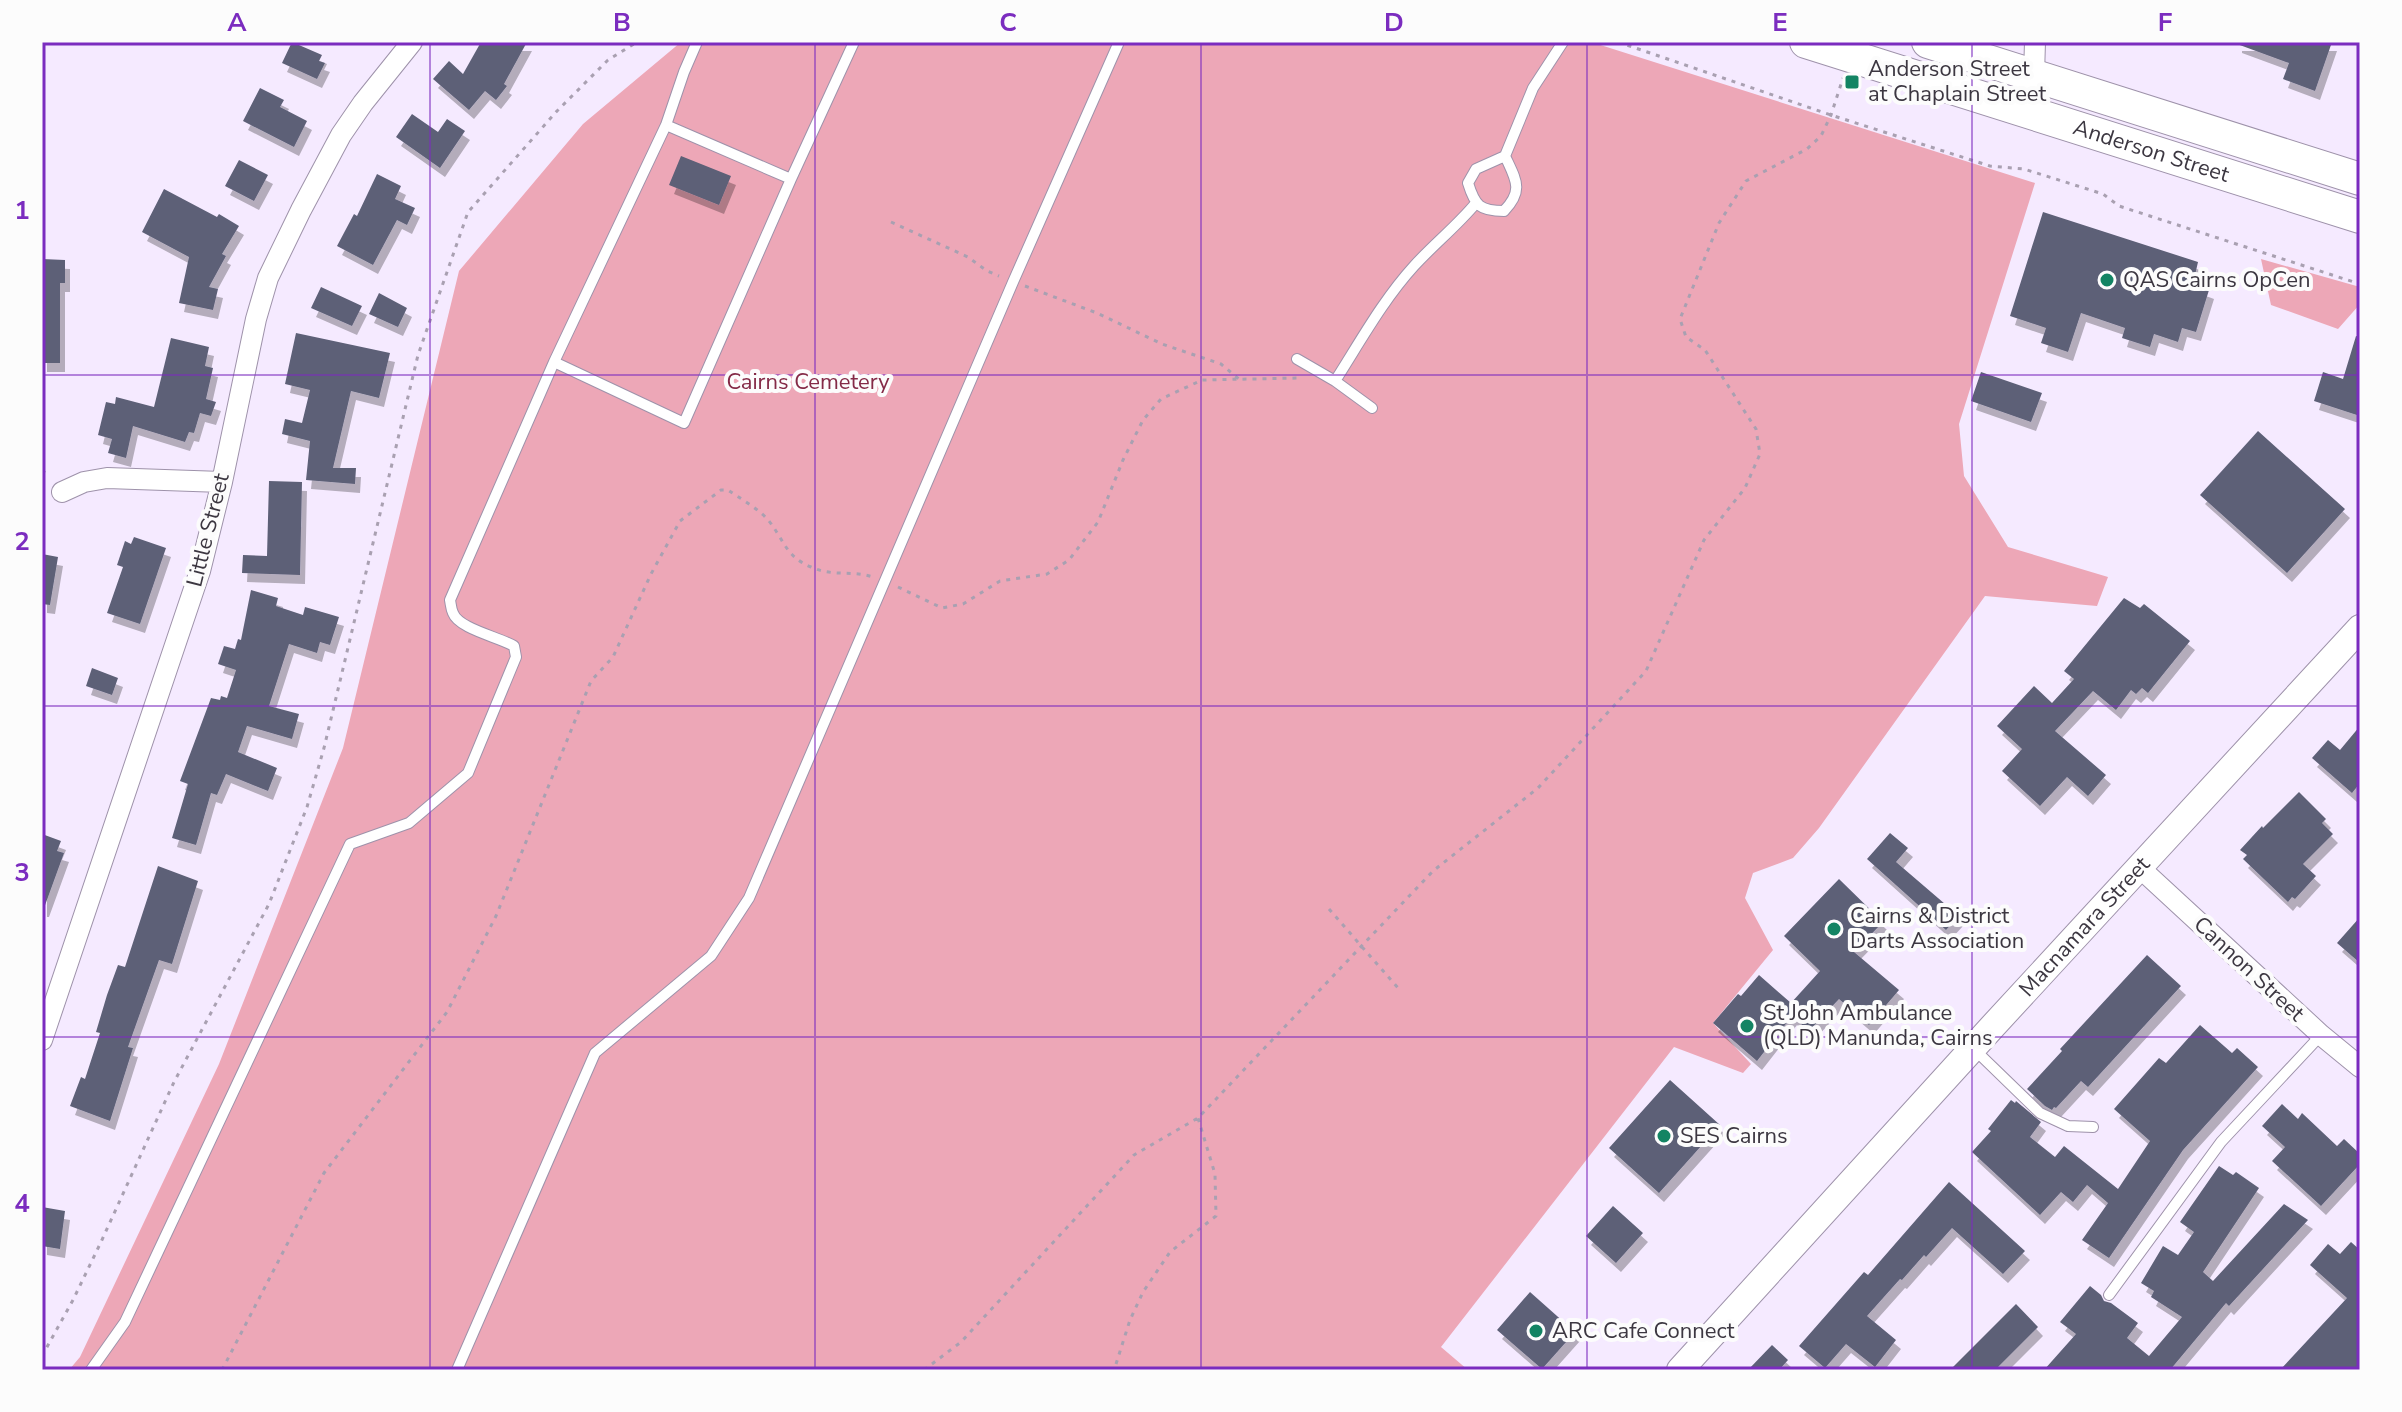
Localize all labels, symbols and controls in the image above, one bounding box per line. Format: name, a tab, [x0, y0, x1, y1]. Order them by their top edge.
text: A	[227, 5, 247, 40]
text: B	[613, 5, 631, 40]
text: C	[999, 5, 1017, 40]
text: D	[1384, 5, 1404, 40]
text: E	[1772, 5, 1788, 40]
text: F	[2158, 5, 2172, 40]
place label: Anderson Street at Chaplain Street	[1868, 54, 2047, 109]
marker: Anderson Street at Chaplain Street	[1843, 73, 1861, 91]
street label: Anderson Street	[2069, 112, 2233, 190]
text: 1	[14, 193, 30, 228]
place label: QAS Cairns OpCen	[2123, 265, 2310, 295]
marker: QAS Cairns OpCen	[2098, 271, 2116, 289]
park label: Cairns Cemetery	[726, 367, 890, 397]
street label: Little Street	[179, 470, 237, 590]
text: 2	[14, 524, 30, 559]
street label: Macnamara Street	[2012, 850, 2157, 1003]
text: 3	[14, 855, 30, 890]
place label: Cairns & District Darts Association	[1850, 901, 2024, 956]
street label: Cannon Street	[2187, 910, 2311, 1028]
marker: Cairns & District Darts Association	[1825, 920, 1843, 938]
place label: St John Ambulance (QLD) Manunda, Cairns	[1763, 998, 1992, 1053]
marker: St John Ambulance (QLD) Manunda, Cairns	[1738, 1017, 1756, 1035]
place label: SES Cairns	[1680, 1121, 1787, 1151]
marker: SES Cairns	[1655, 1127, 1673, 1145]
text: 4	[14, 1186, 30, 1221]
place label: ARC Cafe Connect	[1552, 1316, 1735, 1346]
marker: ARC Cafe Connect	[1527, 1322, 1545, 1340]

